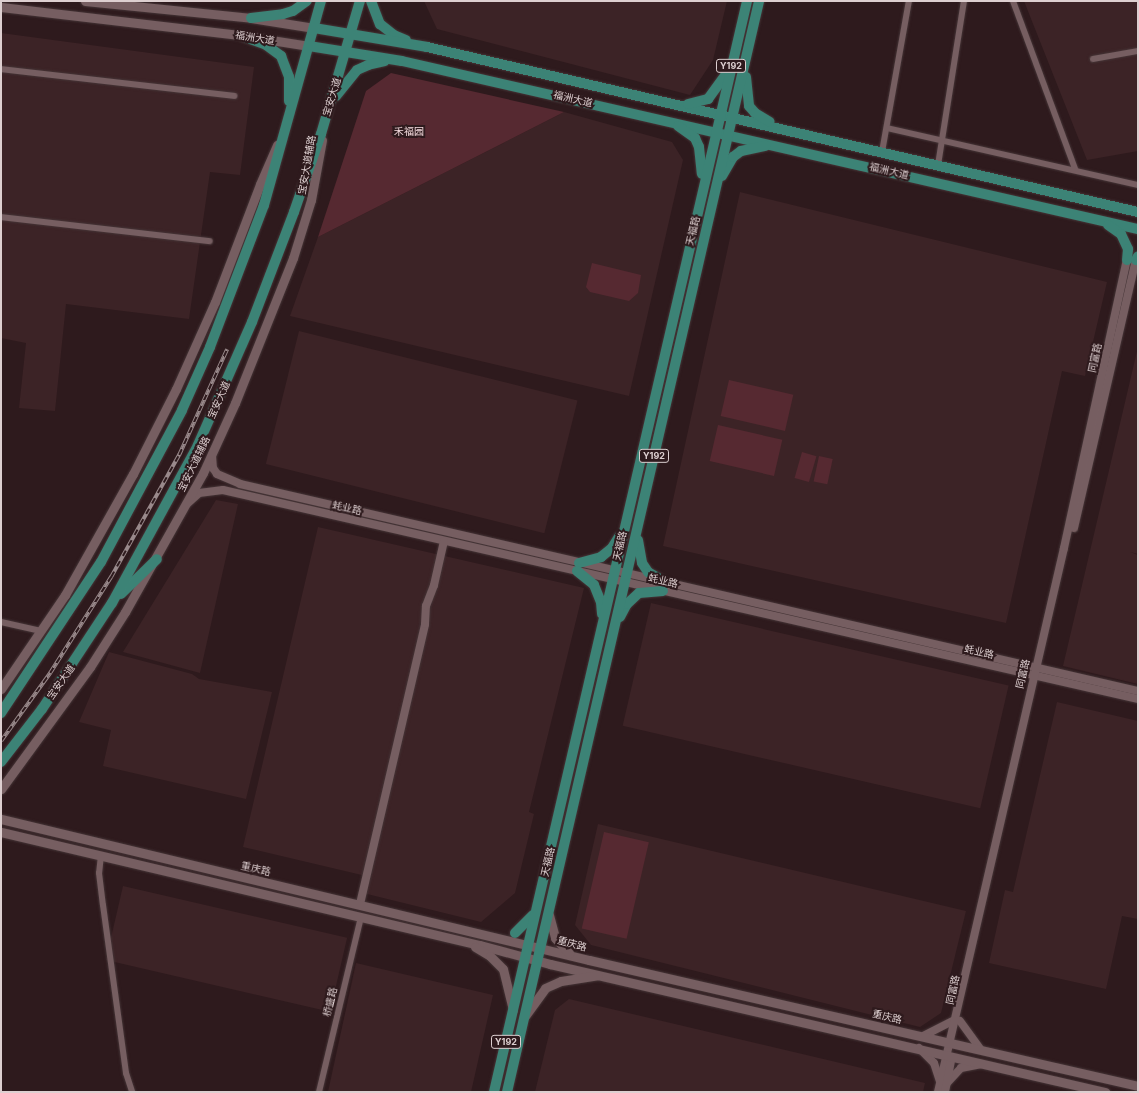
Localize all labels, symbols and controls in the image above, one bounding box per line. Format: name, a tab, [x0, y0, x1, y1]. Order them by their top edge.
street label: 福洲大道	[234, 29, 276, 47]
road number: Y192	[716, 59, 746, 73]
street label: 宝安大道	[320, 76, 344, 118]
street label: 福洲大道	[552, 89, 594, 109]
park label: 禾福园	[394, 126, 424, 138]
street label: 宝安大道辅路	[296, 134, 318, 196]
street label: 福洲大道	[868, 161, 910, 181]
street label: 天福路	[684, 215, 702, 247]
street label: 同富路	[1086, 342, 1104, 374]
street label: 宝安大道	[205, 379, 233, 421]
street label: 宝安大道辅路	[175, 434, 213, 494]
road number: Y192	[639, 449, 669, 463]
street label: 蚝业路	[331, 499, 363, 517]
street label: 天福路	[611, 530, 629, 562]
street label: 蚝业路	[647, 572, 679, 590]
street label: 蚝业路	[963, 643, 995, 661]
street label: 同富路	[1014, 658, 1032, 690]
street label: 宝安大道	[45, 662, 77, 702]
street label: 天福路	[539, 846, 557, 878]
street label: 重庆路	[240, 860, 272, 878]
street label: 重庆路	[556, 934, 588, 954]
street label: 同富路	[944, 974, 962, 1006]
street label: 桥盛路	[321, 986, 339, 1018]
street label: 重庆路	[871, 1008, 903, 1026]
road number: Y192	[491, 1035, 521, 1049]

